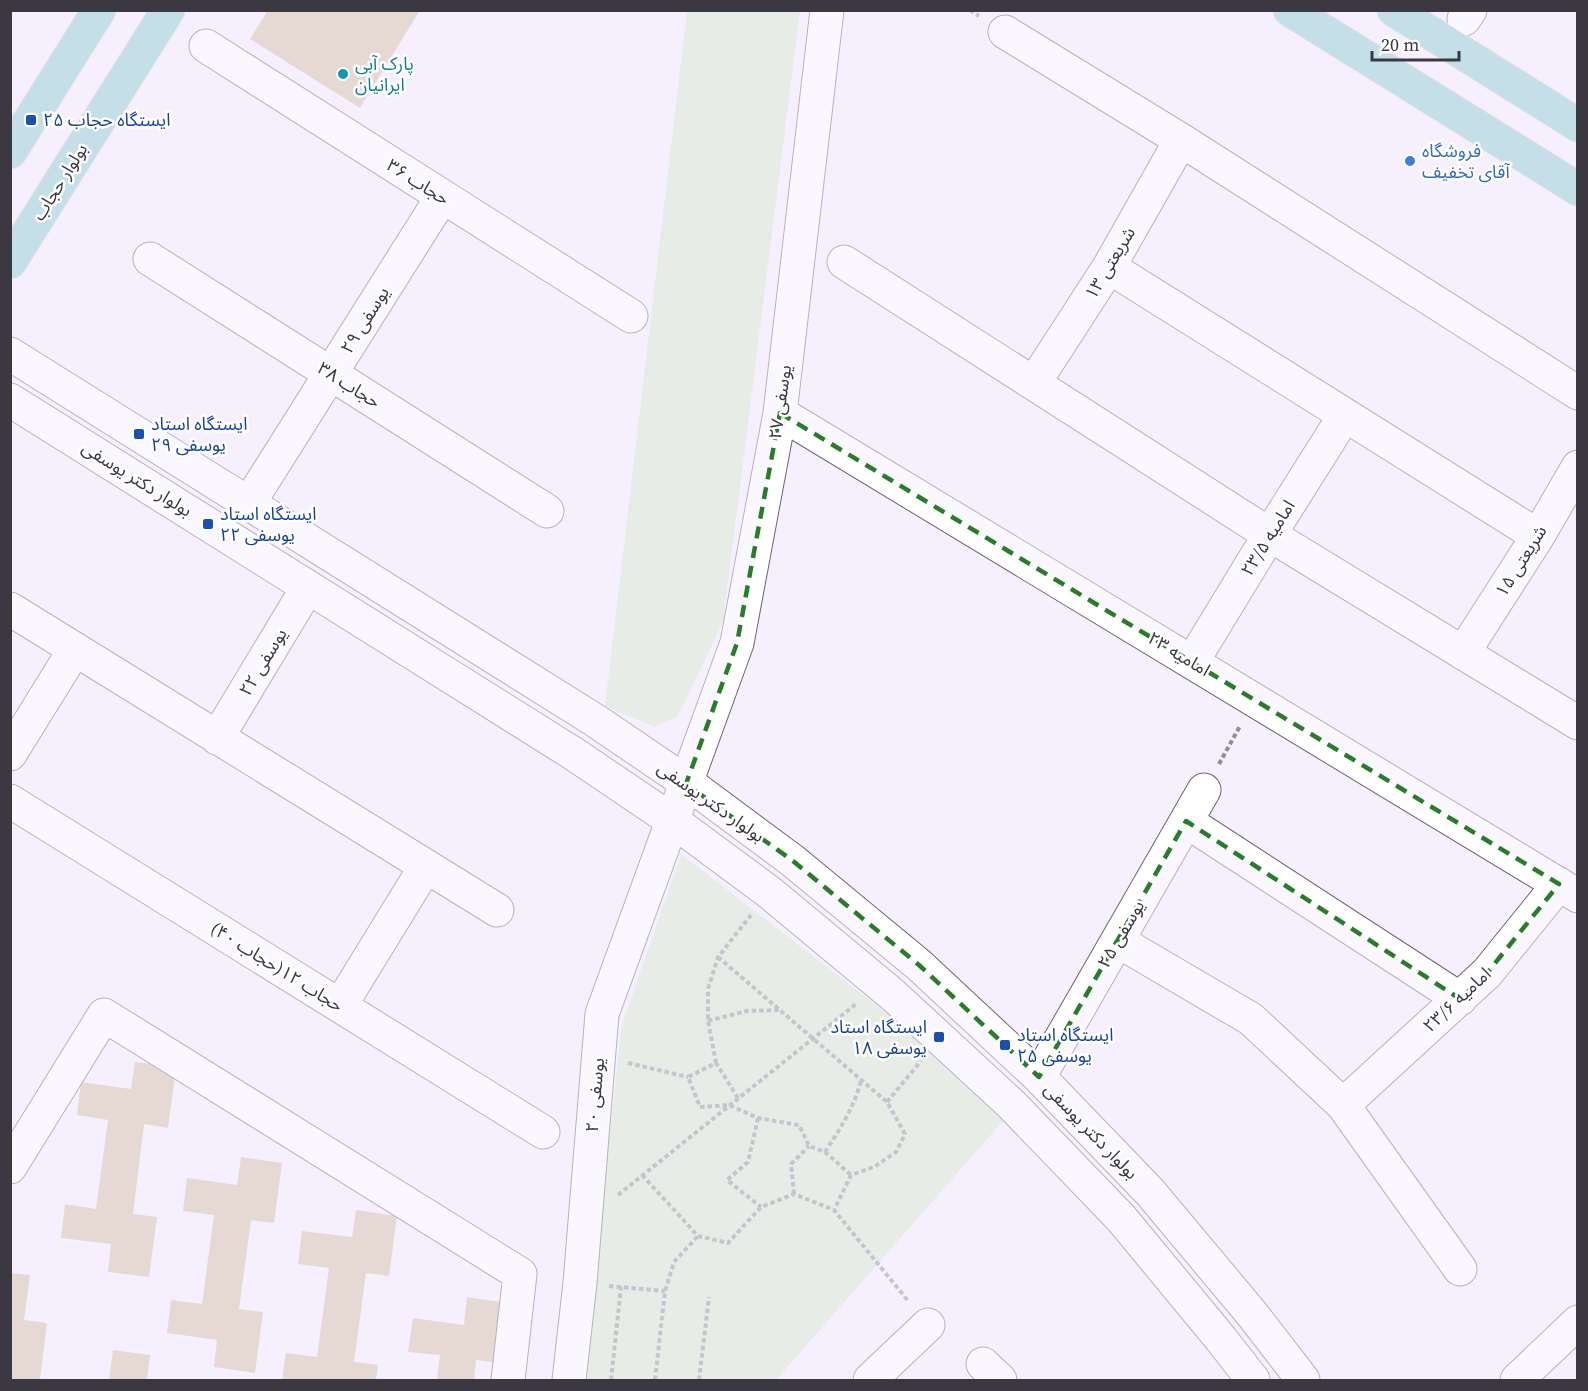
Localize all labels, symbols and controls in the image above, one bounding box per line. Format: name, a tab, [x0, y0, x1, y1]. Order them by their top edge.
scale bar	[1372, 24, 1459, 62]
text: 20 m	[1381, 32, 1419, 57]
place label: پارک آبی ایرانیان	[355, 51, 414, 97]
marker: پارک آبی ایرانیان	[336, 67, 350, 81]
place label: ایستگاه حجاب ۲۵	[43, 107, 171, 132]
marker: ایستگاه حجاب ۲۵	[24, 113, 38, 127]
street label: بولوار حجاب	[26, 138, 93, 225]
place label: فروشگاه آقای تخفیف	[1422, 138, 1510, 184]
street label: حجاب ۳۶	[382, 152, 455, 211]
marker: فروشگاه آقای تخفیف	[1403, 154, 1417, 168]
street label: شریعتی ۱۳	[1078, 222, 1141, 304]
street label: یوسفی ۲۹	[334, 281, 395, 358]
street label: حجاب ۳۸	[313, 355, 386, 414]
street label: یوسفی ۲۷	[762, 363, 797, 441]
place label: ایستگاه استاد یوسفی ۲۹	[151, 411, 247, 457]
marker: ایستگاه استاد یوسفی ۲۹	[132, 427, 146, 441]
street label: بولوار دکتر یوسفی	[77, 435, 197, 523]
street label: امامیه ۲۳/۵	[1234, 495, 1301, 580]
place label: ایستگاه استاد یوسفی ۲۲	[220, 501, 316, 547]
marker: ایستگاه استاد یوسفی ۲۲	[201, 517, 215, 531]
street label: شریعتی ۱۵	[1489, 520, 1552, 601]
street label: یوسفی ۲۲	[233, 623, 293, 700]
street label: امامیه ۲۳	[1143, 625, 1215, 682]
street label: بولوار دکتر یوسفی	[653, 755, 770, 848]
street label: یوسفی ۲۵	[1091, 895, 1150, 972]
street label: حجاب ۱۲(حجاب ۴۰)	[206, 916, 348, 1017]
street label: امامیه ۲۳/۶	[1417, 962, 1496, 1038]
place label: ایستگاه استاد یوسفی ۱۸	[831, 1014, 927, 1060]
place label: ایستگاه استاد یوسفی ۲۵	[1017, 1022, 1113, 1068]
marker: ایستگاه استاد یوسفی ۱۸	[932, 1030, 946, 1044]
marker: ایستگاه استاد یوسفی ۲۵	[998, 1038, 1012, 1052]
street label: یوسفی ۲۰	[579, 1057, 610, 1133]
street label: بولوار دکتر یوسفی	[1039, 1077, 1144, 1185]

